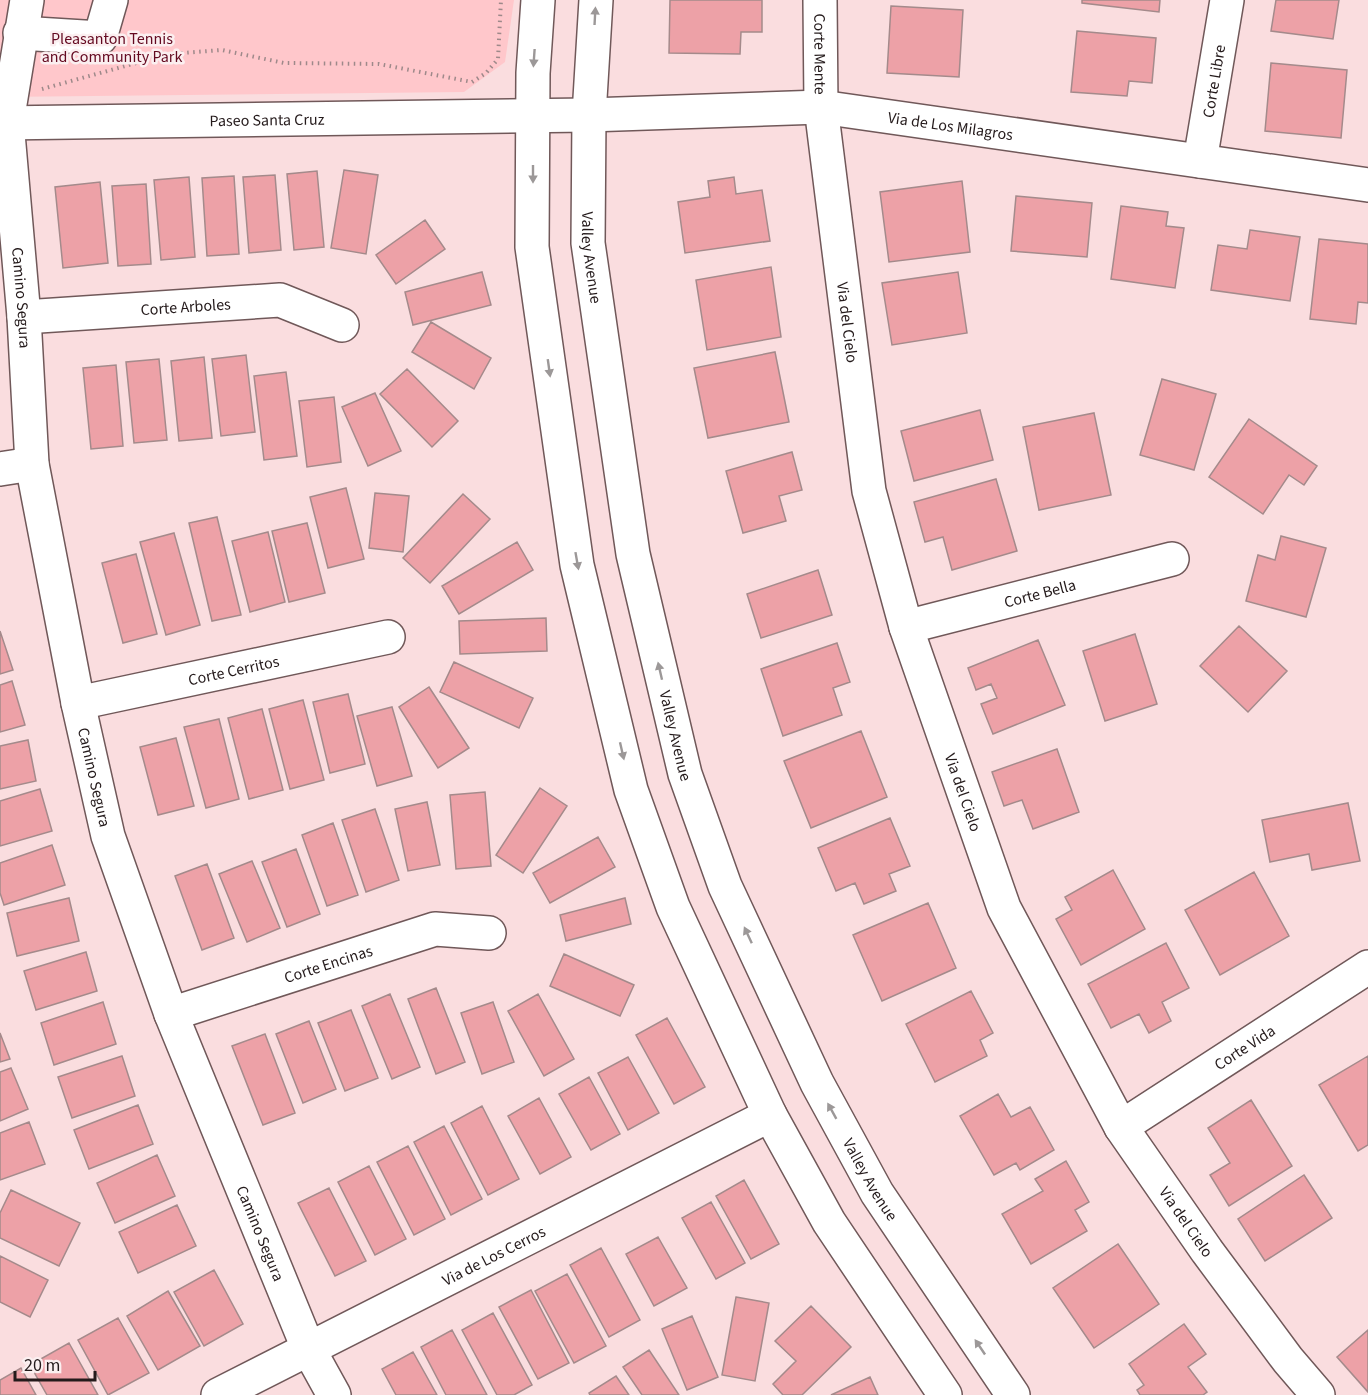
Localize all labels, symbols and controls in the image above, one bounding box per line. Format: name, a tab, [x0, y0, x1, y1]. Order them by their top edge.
one-way arrow	[591, 6, 600, 25]
street label: Corte Mente	[808, 13, 831, 95]
park label: Pleasanton Tennis and Community Park	[42, 28, 182, 68]
street label: Corte Libre	[1197, 43, 1231, 119]
one-way arrow	[529, 48, 539, 67]
street label: Via de Los Milagros	[886, 107, 1015, 146]
street label: Paseo Santa Cruz	[209, 109, 325, 132]
one-way arrow	[528, 165, 538, 184]
street label: Valley Avenue	[576, 212, 607, 305]
street label: Camino Segura	[6, 246, 36, 349]
street label: Via del Cielo	[831, 281, 863, 364]
street label: Corte Arboles	[140, 293, 232, 321]
one-way arrow	[545, 359, 554, 378]
one-way arrow	[573, 552, 582, 571]
street label: Corte Bella	[1002, 574, 1078, 614]
street label: Corte Cerritos	[186, 650, 281, 691]
one-way arrow	[655, 661, 665, 680]
street label: Valley Avenue	[654, 688, 697, 784]
street label: Camino Segura	[72, 725, 116, 829]
one-way arrow	[618, 742, 627, 761]
street label: Via del Cielo	[939, 751, 986, 835]
one-way arrow	[743, 926, 752, 943]
street label: Corte Encinas	[281, 940, 376, 989]
street label: Corte Vida	[1210, 1020, 1280, 1076]
one-way arrow	[827, 1102, 837, 1119]
street label: Valley Avenue	[837, 1134, 903, 1225]
street label: Camino Segura	[231, 1182, 289, 1285]
street label: Via del Cielo	[1154, 1182, 1218, 1262]
street label: Via de Los Cerros	[439, 1221, 550, 1291]
one-way arrow	[975, 1339, 986, 1355]
scale bar	[15, 1344, 94, 1382]
text: 20 m	[24, 1353, 60, 1378]

